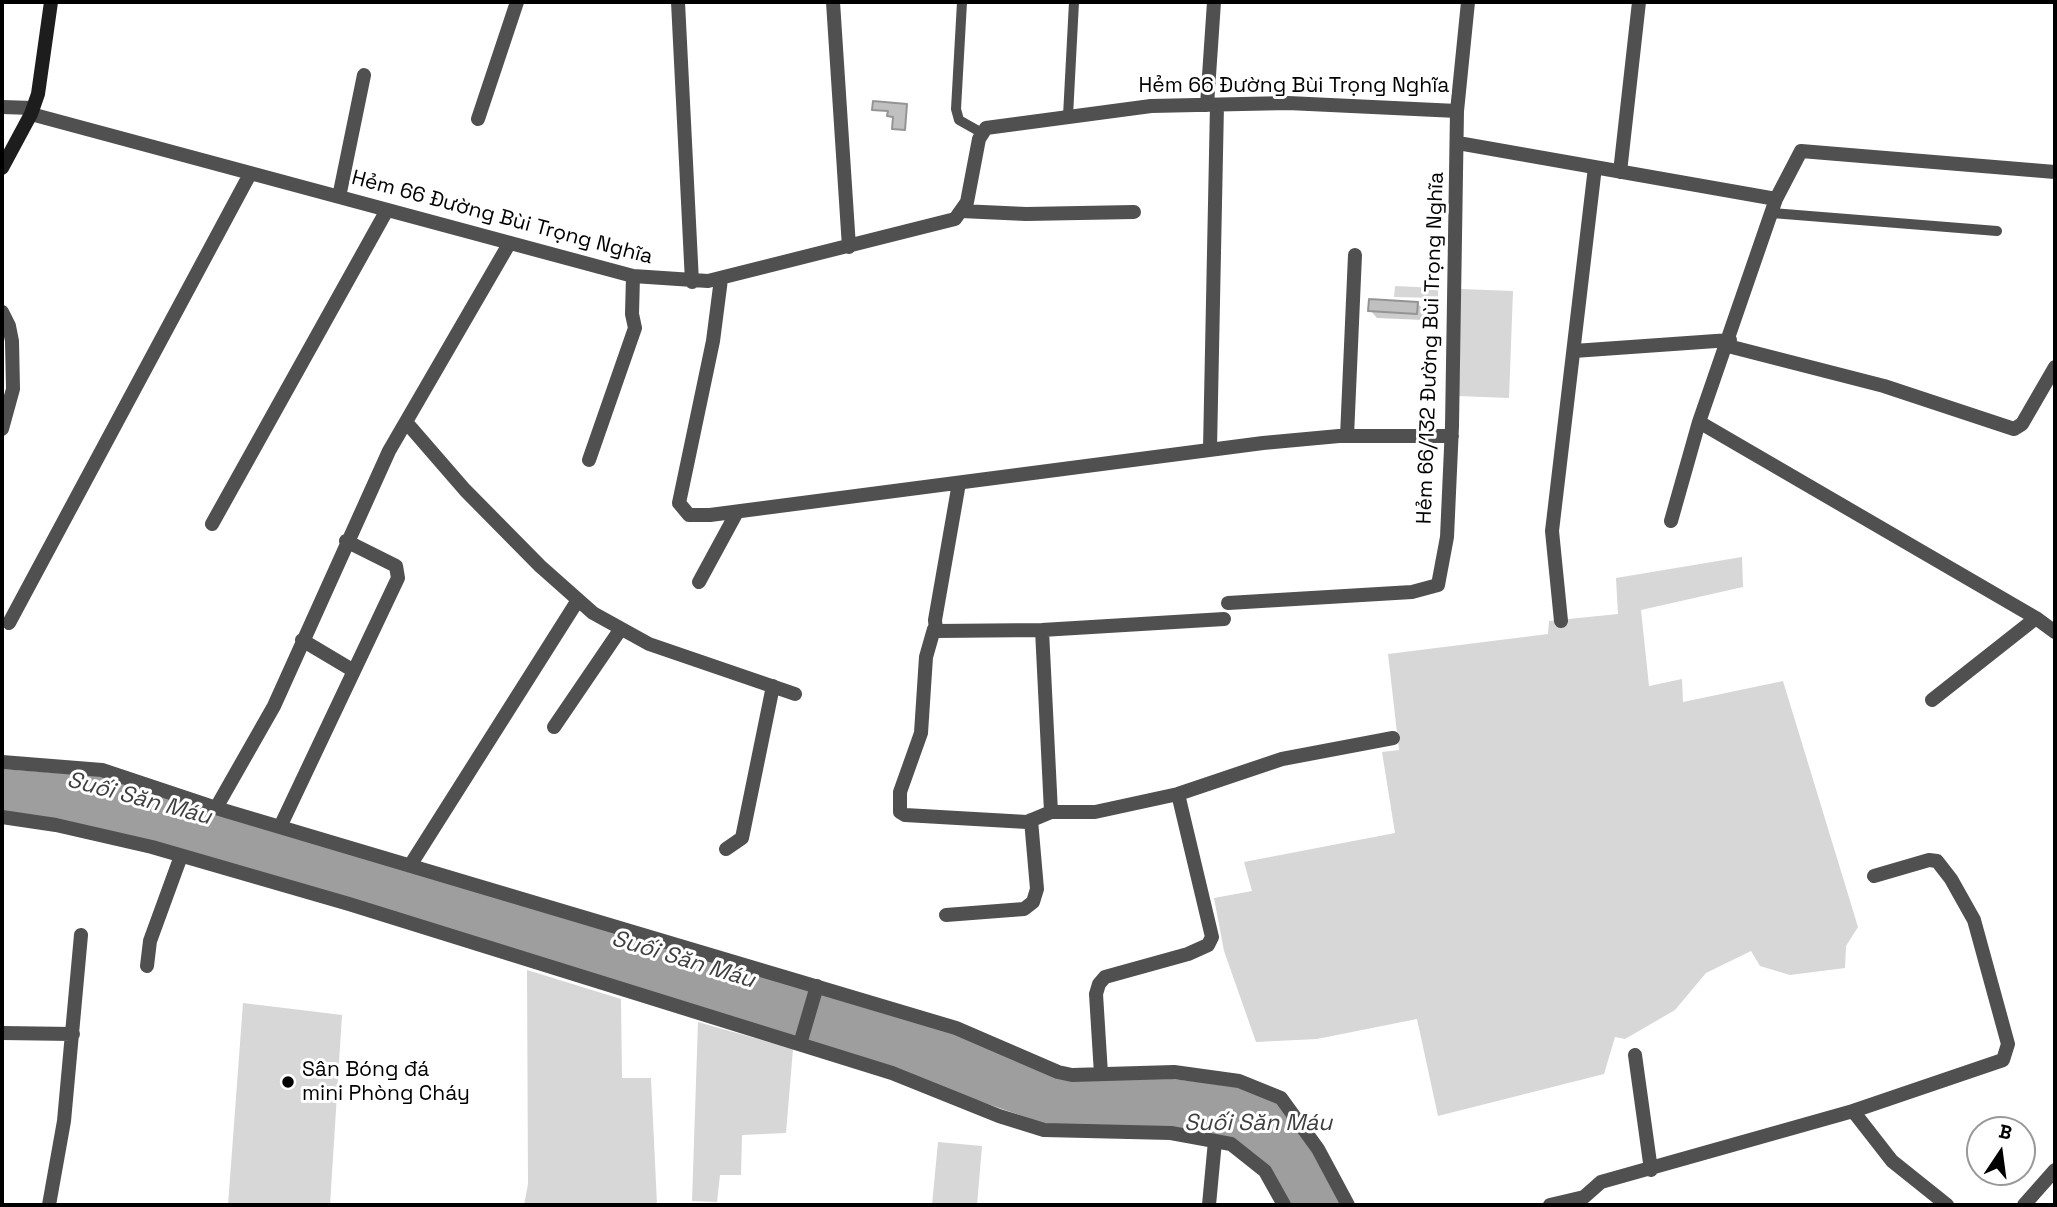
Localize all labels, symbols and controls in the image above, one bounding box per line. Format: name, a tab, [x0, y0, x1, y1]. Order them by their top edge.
street label: Hẻm 66 Đường Bùi Trọng Nghĩa	[1139, 73, 1449, 99]
street label: Hẻm 66 Đường Bùi Trọng Nghĩa	[349, 166, 655, 270]
street label: Hẻm 66/132 Đường Bùi Trọng Nghĩa	[1412, 171, 1450, 525]
water label: Suối Săn Máu	[64, 766, 214, 832]
water label: Suối Săn Máu	[608, 925, 758, 995]
place label: Sân Bóng đá mini Phòng Cháy	[302, 1057, 470, 1107]
marker: Sân Bóng đá mini Phòng Cháy	[280, 1074, 296, 1090]
water label: Suối Săn Máu	[1184, 1110, 1332, 1138]
north arrow	[1966, 1116, 2036, 1186]
text: B	[1996, 1118, 2014, 1146]

